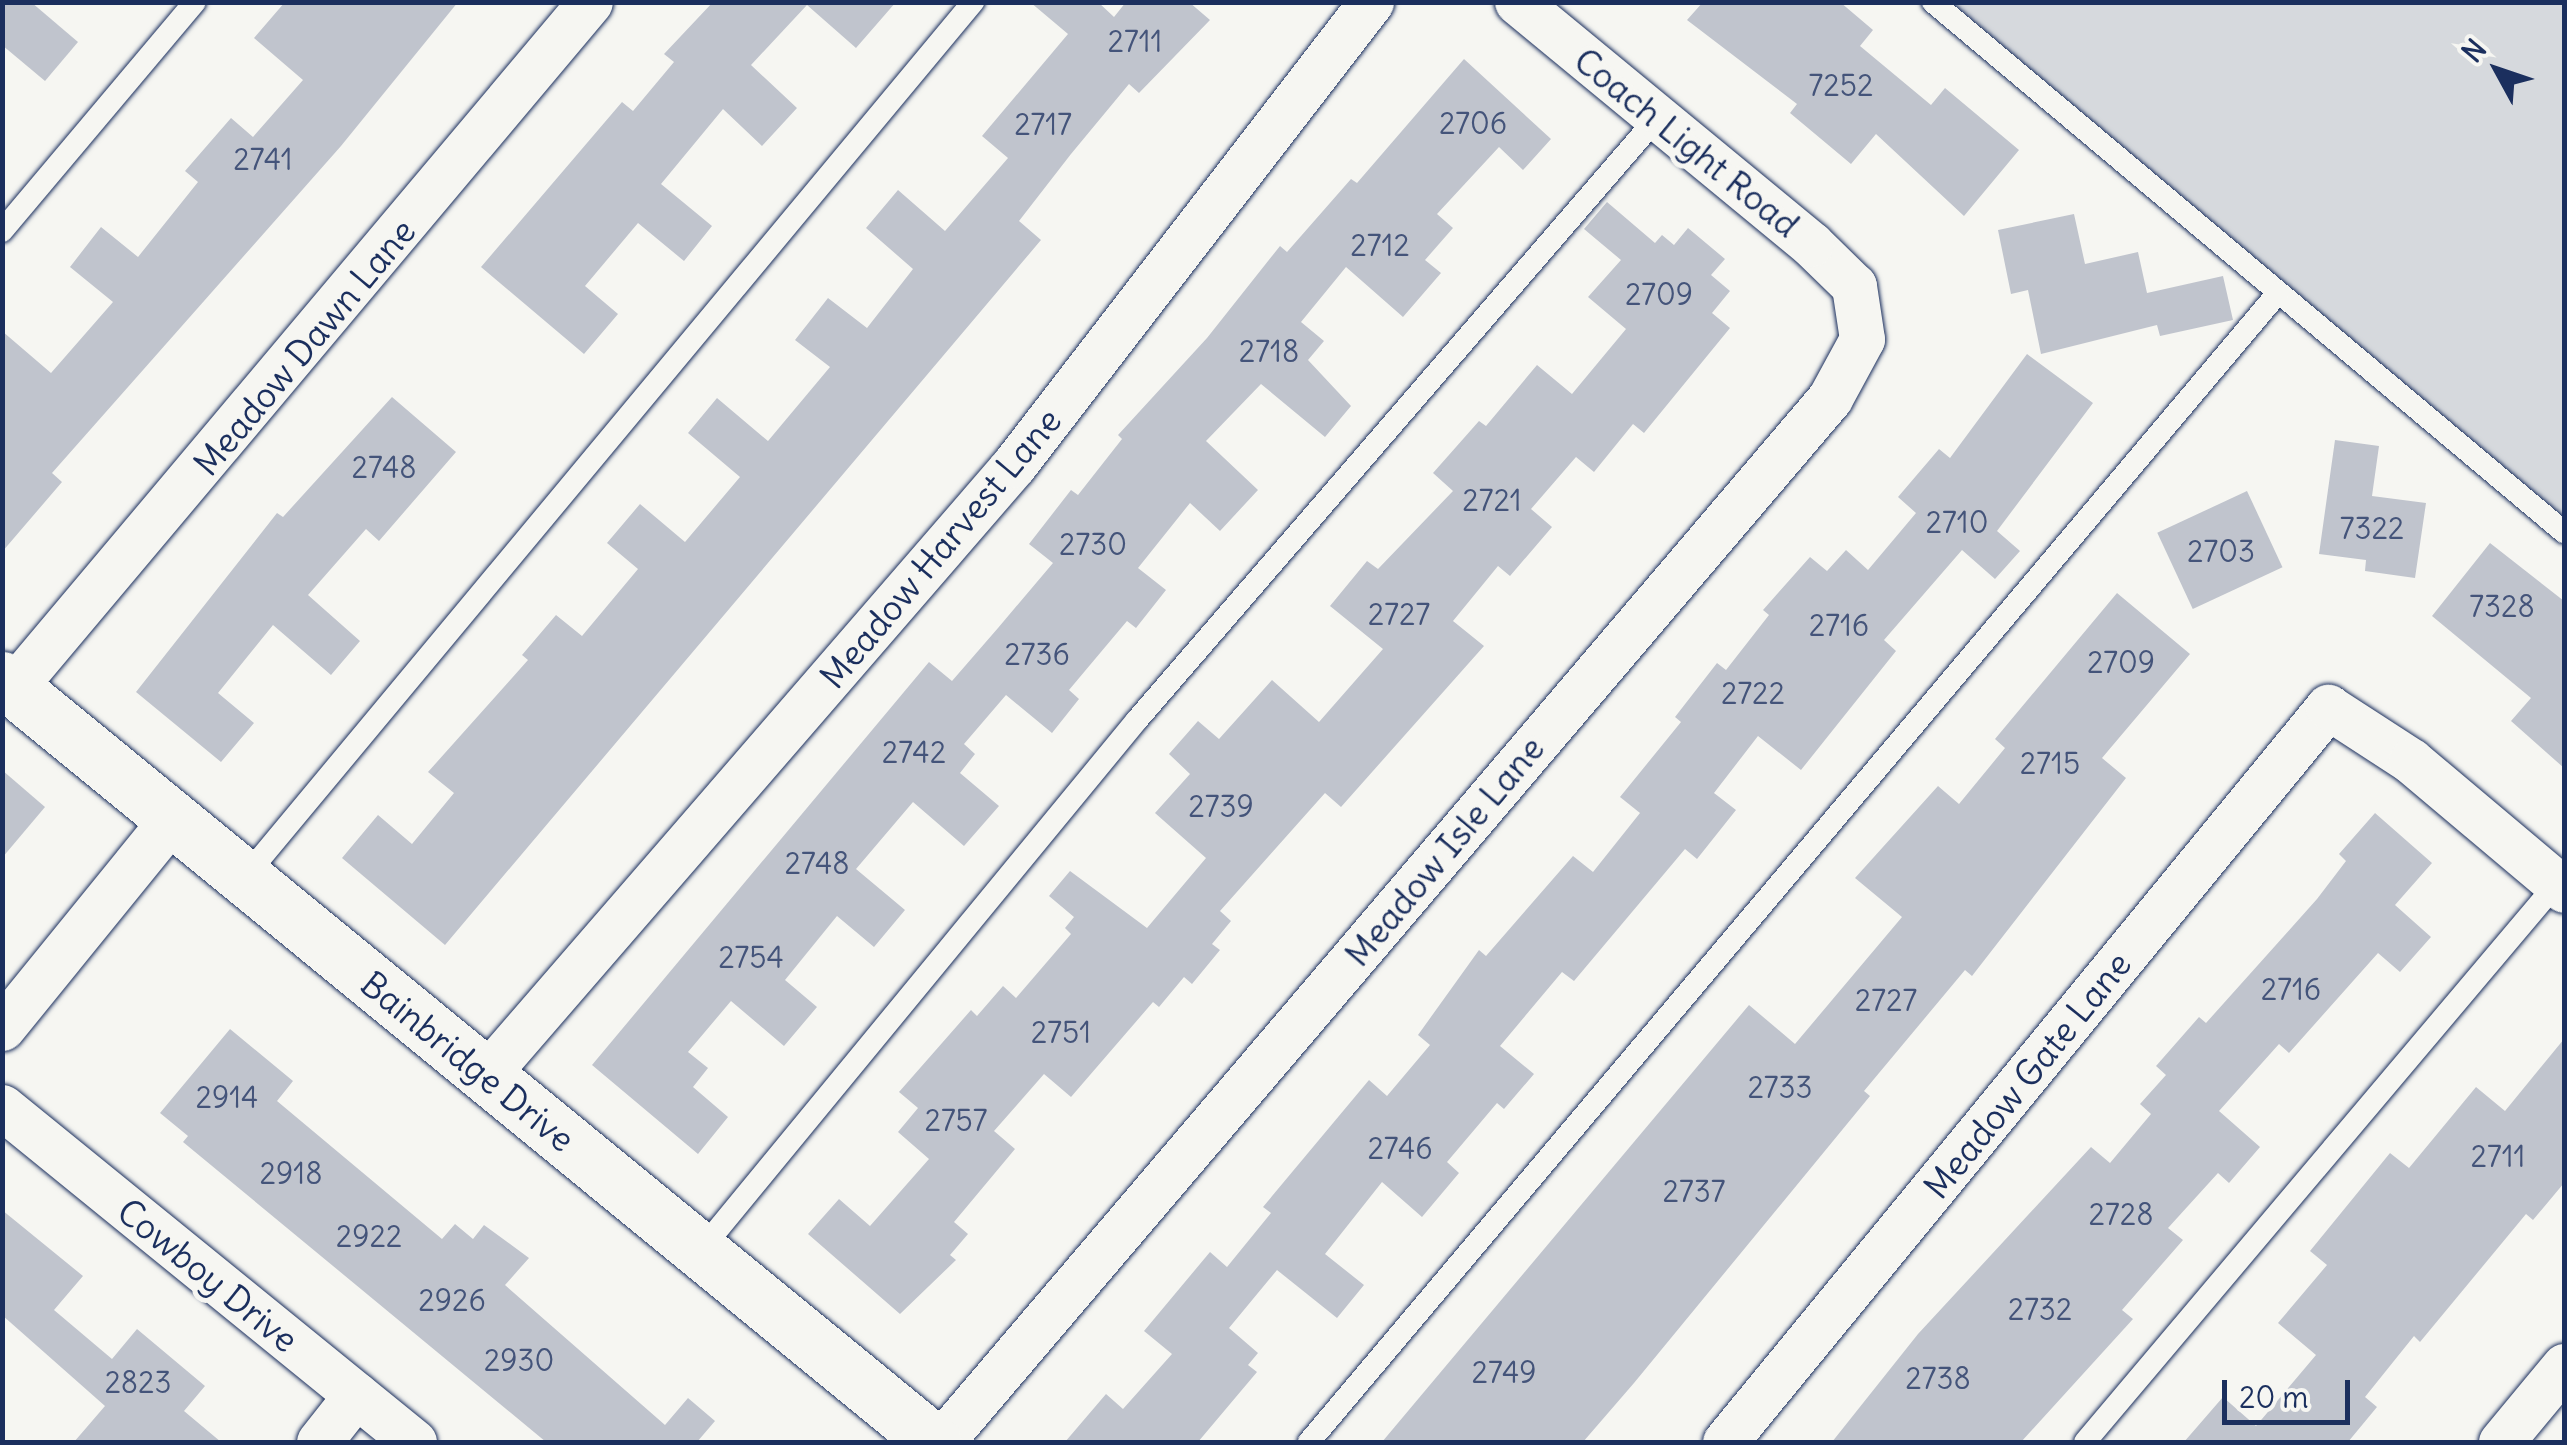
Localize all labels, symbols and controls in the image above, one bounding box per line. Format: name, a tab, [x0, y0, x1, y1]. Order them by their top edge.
north arrow	[2447, 20, 2547, 120]
house number: 2711	[1108, 23, 1162, 59]
text: N	[2454, 32, 2494, 70]
street label: Coach Light Road	[1566, 39, 1808, 245]
house number: 7252	[1809, 67, 1873, 103]
house number: 2706	[1439, 105, 1507, 141]
house number: 2717	[1014, 106, 1072, 142]
house number: 2741	[233, 141, 293, 177]
street label: Meadow Dawn Lane	[185, 210, 423, 484]
house number: 2712	[1350, 227, 1410, 263]
house number: 2709	[1625, 276, 1693, 312]
house number: 2718	[1239, 333, 1299, 369]
street label: Meadow Harvest Lane	[811, 400, 1069, 696]
house number: 2748	[351, 449, 417, 485]
house number: 2721	[1462, 482, 1522, 518]
house number: 2710	[1926, 504, 1988, 540]
house number: 7322	[2340, 510, 2404, 546]
house number: 2730	[1059, 526, 1127, 562]
house number: 2703	[2187, 533, 2255, 569]
house number: 7328	[2469, 588, 2535, 624]
house number: 2727	[1368, 596, 1430, 632]
house number: 2716	[1809, 607, 1869, 643]
house number: 2736	[1004, 636, 1070, 672]
house number: 2709	[2087, 644, 2155, 680]
house number: 2722	[1721, 675, 1785, 711]
street label: Meadow Isle Lane	[1336, 728, 1552, 974]
house number: 2742	[882, 734, 946, 770]
house number: 2715	[2020, 745, 2080, 781]
house number: 2739	[1188, 788, 1254, 824]
house number: 2748	[784, 845, 850, 881]
house number: 2754	[718, 939, 784, 975]
street label: Meadow Gate Lane	[1915, 943, 2139, 1207]
street label: Bainbridge Drive	[353, 962, 583, 1160]
house number: 2716	[2261, 971, 2321, 1007]
house number: 2727	[1855, 982, 1917, 1018]
house number: 2751	[1031, 1014, 1091, 1050]
house number: 2733	[1747, 1069, 1813, 1105]
house number: 2914	[196, 1079, 258, 1115]
house number: 2757	[924, 1102, 988, 1138]
house number: 2746	[1367, 1130, 1433, 1166]
house number: 2711	[2471, 1138, 2525, 1174]
house number: 2918	[260, 1155, 322, 1191]
house number: 2737	[1663, 1173, 1725, 1209]
street label: Cowboy Drive	[109, 1190, 307, 1360]
house number: 2728	[2089, 1196, 2153, 1232]
house number: 2922	[336, 1218, 402, 1254]
house number: 2926	[418, 1282, 486, 1318]
house number: 2732	[2008, 1291, 2072, 1327]
house number: 2930	[484, 1342, 554, 1378]
house number: 2749	[1471, 1354, 1537, 1390]
house number: 2738	[1905, 1360, 1971, 1396]
scale bar	[2227, 1360, 2354, 1422]
house number: 2823	[104, 1364, 172, 1400]
text: 20 m	[2239, 1378, 2309, 1416]

